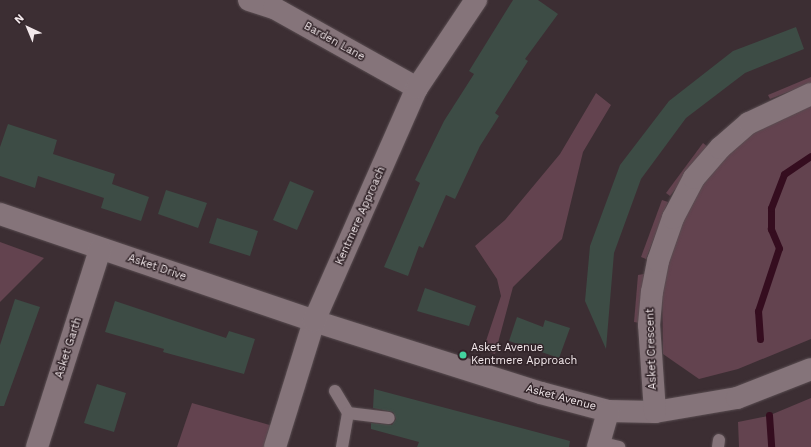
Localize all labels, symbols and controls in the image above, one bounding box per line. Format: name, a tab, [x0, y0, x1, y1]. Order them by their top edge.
north arrow	[8, 8, 48, 48]
text: N	[12, 11, 27, 27]
street label: Barden Lane	[301, 20, 367, 64]
street label: Kentmere Approach	[333, 165, 389, 267]
street label: Asket Drive	[126, 252, 188, 284]
street label: Asket Crescent	[644, 308, 660, 390]
street label: Asket Garth	[53, 316, 85, 380]
place label: Asket Avenue Kentmere Approach	[471, 342, 578, 368]
marker: Asket Avenue Kentmere Approach	[458, 350, 468, 360]
street label: Asket Avenue	[524, 382, 598, 414]

